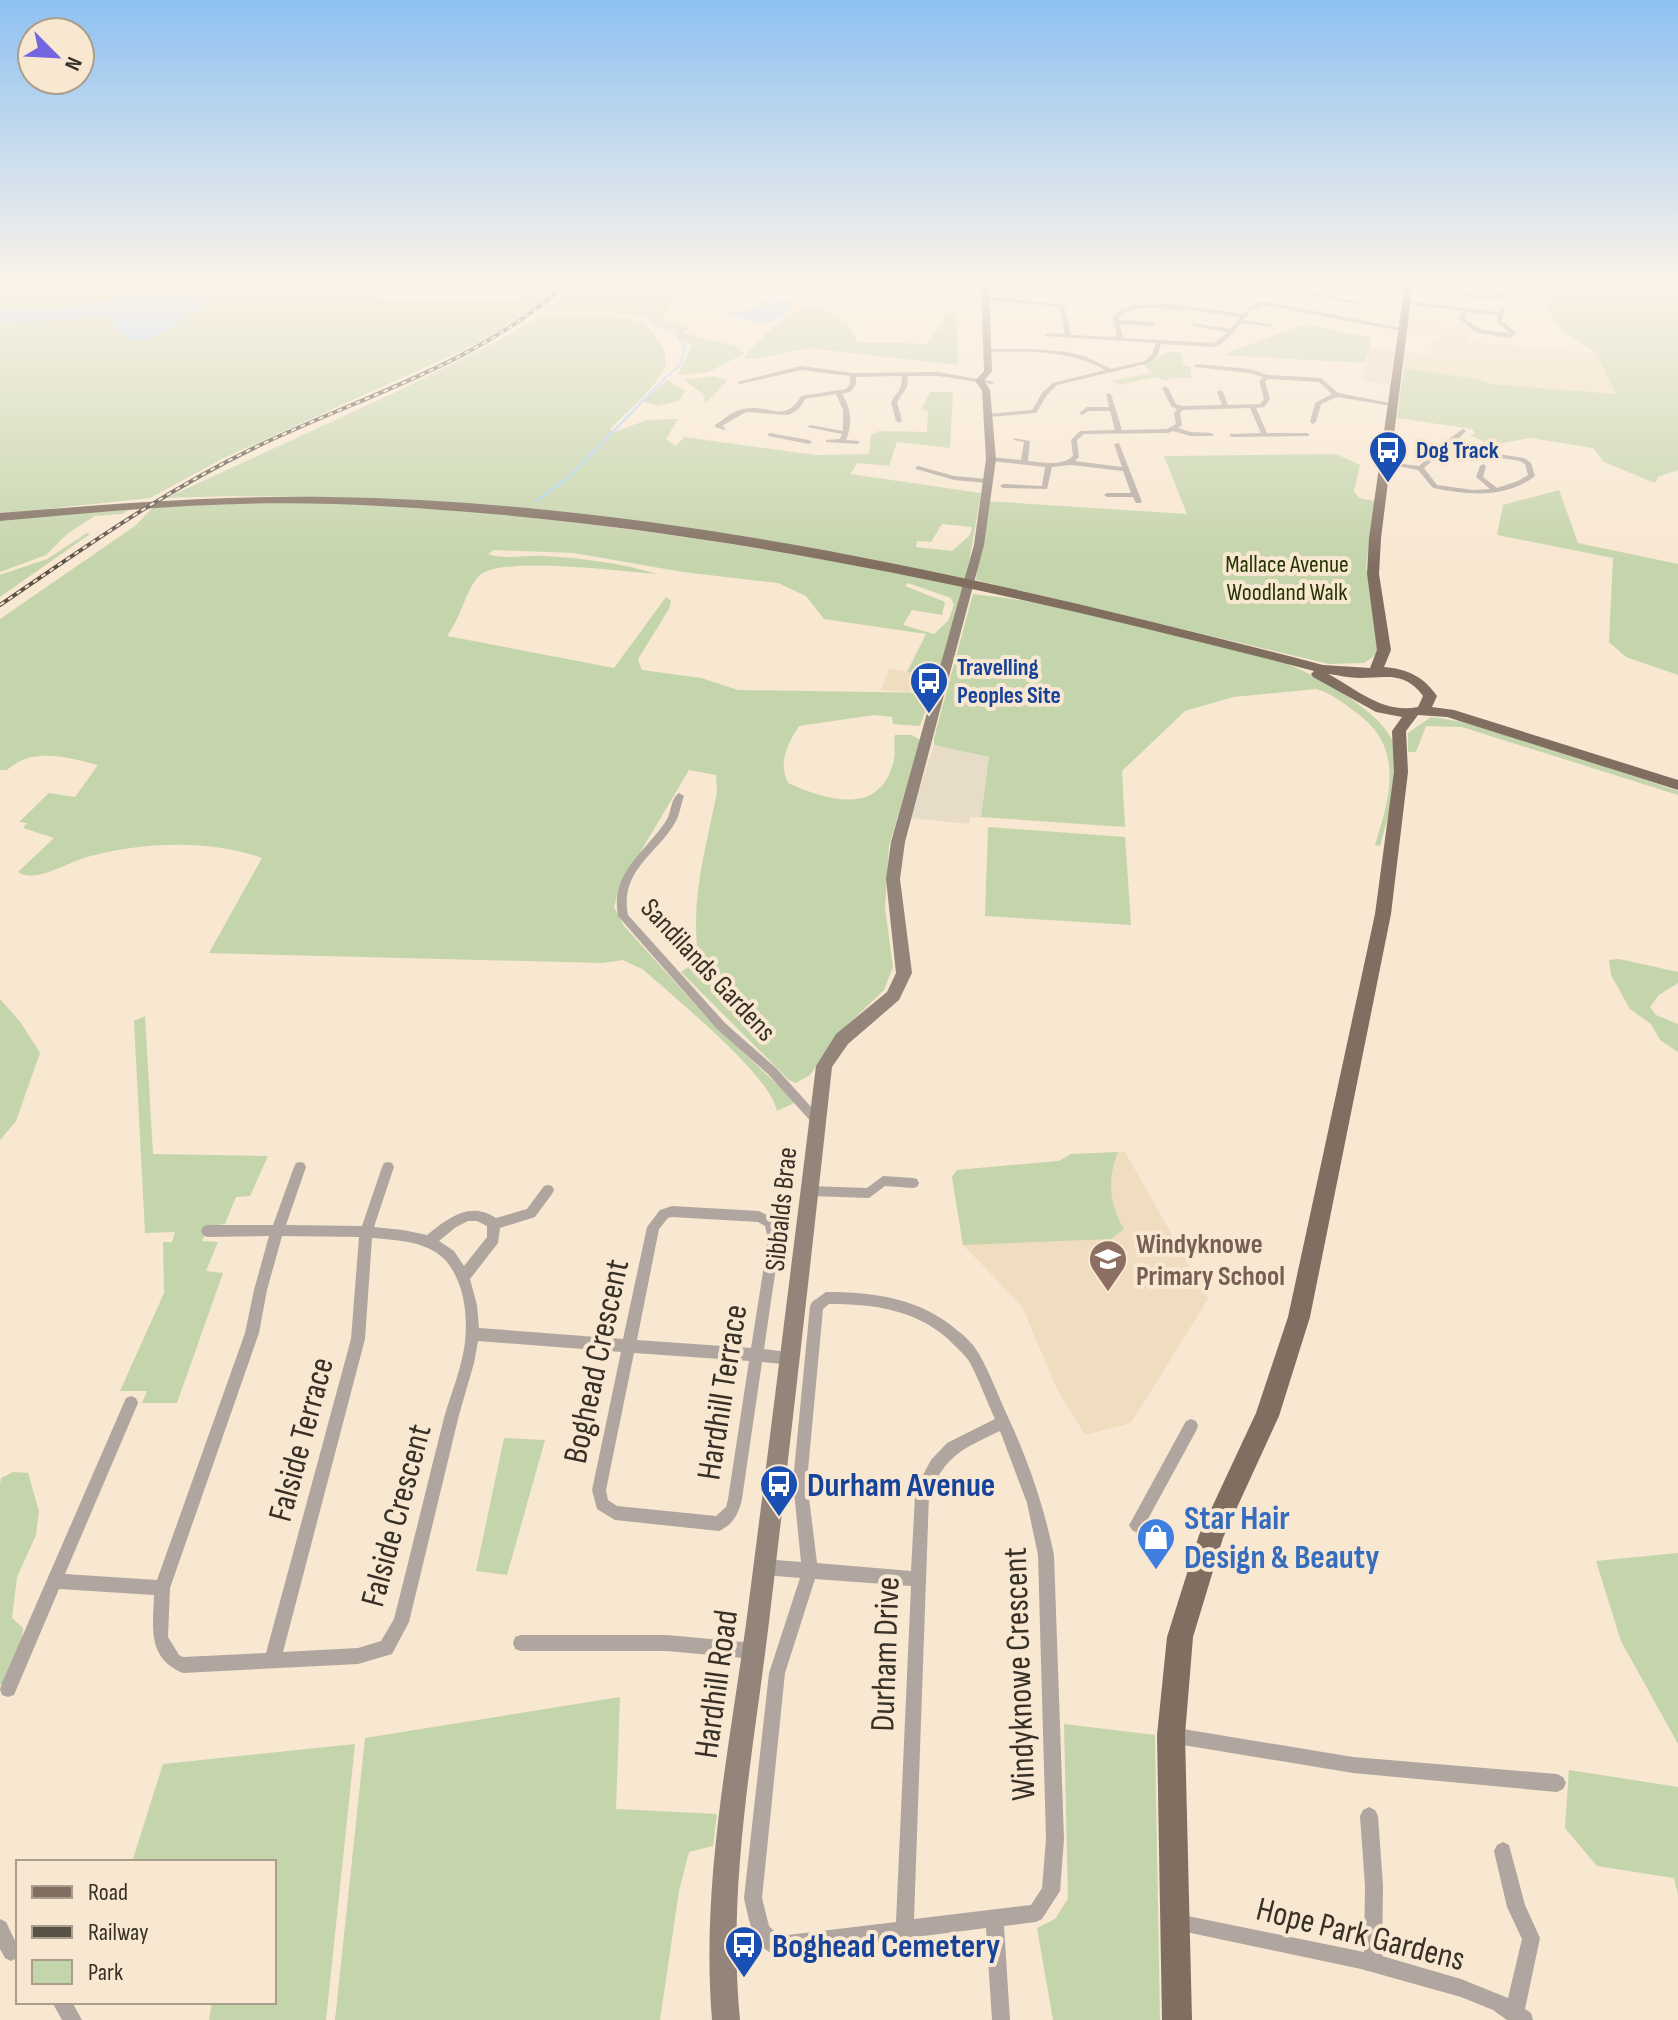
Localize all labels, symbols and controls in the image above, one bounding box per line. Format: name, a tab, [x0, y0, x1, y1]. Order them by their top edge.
north arrow	[16, 16, 96, 96]
text: N	[58, 53, 88, 74]
bus stop icon: Dog Track	[1367, 429, 1409, 484]
place label: Dog Track	[1416, 436, 1499, 465]
park label: Mallace Avenue Woodland Walk	[1225, 550, 1349, 607]
place label: Travelling Peoples Site	[957, 653, 1061, 710]
bus stop icon: Travelling Peoples Site	[908, 660, 950, 715]
street label: Sandilands Gardens	[633, 892, 782, 1048]
street label: Sibbalds Brae	[759, 1145, 804, 1273]
place label: Windyknowe Primary School	[1136, 1228, 1285, 1293]
school or university icon: Windyknowe Primary School	[1087, 1238, 1129, 1293]
street label: Boghead Crescent	[555, 1256, 638, 1467]
street label: Hardhill Terrace	[688, 1302, 757, 1483]
street label: Falside Terrace	[260, 1353, 343, 1526]
street label: Falside Crescent	[352, 1420, 440, 1611]
bus stop icon: Durham Avenue	[758, 1463, 800, 1518]
place label: Durham Avenue	[807, 1465, 995, 1506]
place label: Star Hair Design & Beauty	[1184, 1498, 1379, 1578]
shop icon: Star Hair Design & Beauty	[1135, 1516, 1177, 1571]
street label: Windyknowe Crescent	[995, 1547, 1044, 1801]
street label: Durham Drive	[862, 1576, 909, 1732]
street label: Hardhill Road	[686, 1607, 747, 1761]
legend	[16, 1860, 276, 2004]
text: Road	[88, 1878, 128, 1907]
street label: Hope Park Gardens	[1252, 1889, 1469, 1980]
text: Railway	[88, 1918, 148, 1947]
bus stop icon: Boghead Cemetery	[723, 1924, 765, 1979]
place label: Boghead Cemetery	[772, 1926, 1000, 1967]
text: Park	[88, 1958, 123, 1987]

